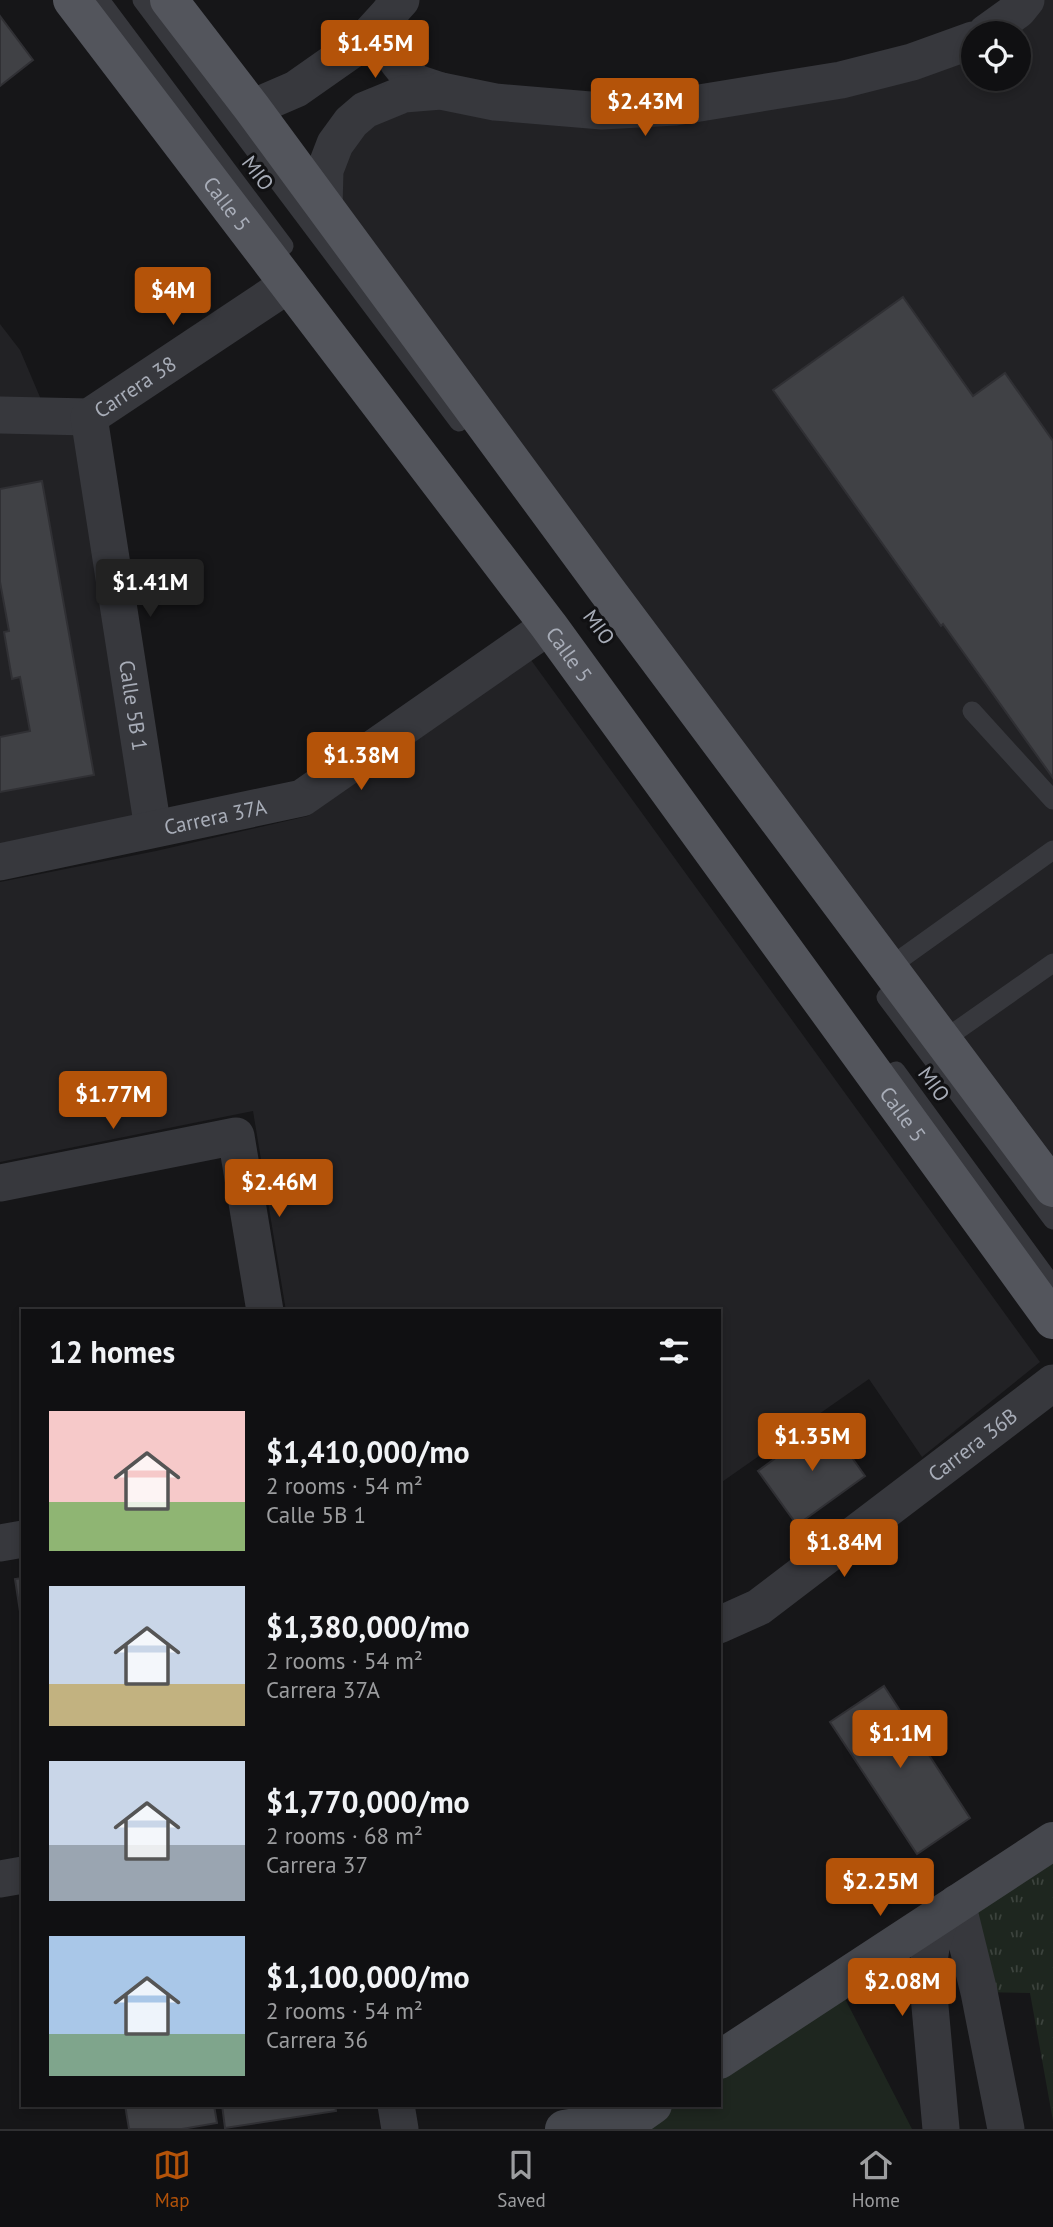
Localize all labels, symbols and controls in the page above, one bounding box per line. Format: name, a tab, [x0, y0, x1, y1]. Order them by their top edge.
pin: $1.45M	[318, 20, 432, 80]
map controls	[961, 21, 1031, 91]
button: locate	[961, 21, 1031, 91]
text: $1.45M	[337, 28, 413, 57]
pin: $2.43M	[588, 78, 702, 138]
text: $2.43M	[607, 86, 683, 115]
street label: MIO	[236, 150, 280, 196]
street label: Calle 5	[198, 171, 257, 236]
pin: $4M	[139, 268, 207, 327]
text: $4M	[151, 275, 195, 304]
street label: Carrera 38	[89, 350, 181, 424]
pin: $1.41M	[93, 560, 207, 619]
text: $1.41M	[112, 567, 188, 596]
street label: MIO	[577, 604, 621, 650]
street label: Calle 5	[540, 621, 599, 687]
street label: Calle 5B 1	[113, 658, 154, 753]
pin: $1.38M	[304, 732, 418, 792]
text: $1.38M	[323, 740, 399, 769]
street label: Carrera 37A	[161, 792, 270, 840]
street label: MIO	[912, 1061, 956, 1107]
pin: $1.77M	[56, 1072, 170, 1131]
text: $1.77M	[75, 1079, 151, 1108]
street label: Calle 5	[874, 1081, 932, 1147]
pin: $2.46M	[222, 1160, 336, 1219]
text: $2.46M	[241, 1167, 317, 1196]
text: 12 homes	[49, 1332, 175, 1371]
icon: filters	[655, 1332, 693, 1370]
street label: Carrera 36B	[922, 1402, 1022, 1487]
pin: $1.35M	[755, 1414, 869, 1473]
text: $1.35M	[774, 1421, 850, 1450]
text: $1,410,000/mo	[266, 1432, 470, 1471]
icon: home	[105, 1439, 189, 1523]
text: 2 rooms · 54 m²	[266, 1471, 423, 1500]
text: Calle 5B 1	[266, 1500, 366, 1529]
pin: $1.84M	[787, 1520, 901, 1579]
text: $1.84M	[806, 1527, 882, 1556]
text: $1,380,000/mo	[266, 1607, 470, 1646]
icon: home	[105, 1614, 189, 1698]
text: 2 rooms · 54 m²	[266, 1646, 423, 1675]
text: Carrera 37A	[266, 1675, 380, 1704]
pin: $1.1M	[851, 1710, 949, 1770]
text: $1.1M	[868, 1718, 932, 1747]
text: $1,770,000/mo	[266, 1782, 470, 1821]
icon: home	[105, 1789, 189, 1873]
text: 2 rooms · 68 m²	[266, 1821, 423, 1850]
text: Carrera 37	[266, 1850, 368, 1879]
pin: $2.25M	[823, 1858, 937, 1918]
text: $2.25M	[842, 1866, 918, 1895]
text: $1,100,000/mo	[266, 1957, 470, 1996]
pin: $2.08M	[845, 1958, 959, 2018]
icon: home	[105, 1964, 189, 2048]
text: $2.08M	[864, 1966, 940, 1995]
text: 2 rooms · 54 m²	[266, 1996, 423, 2025]
text: Carrera 36	[266, 2025, 368, 2054]
tab: Map	[153, 2146, 191, 2212]
tab: Saved	[497, 2146, 546, 2212]
tab: Home	[852, 2146, 900, 2212]

